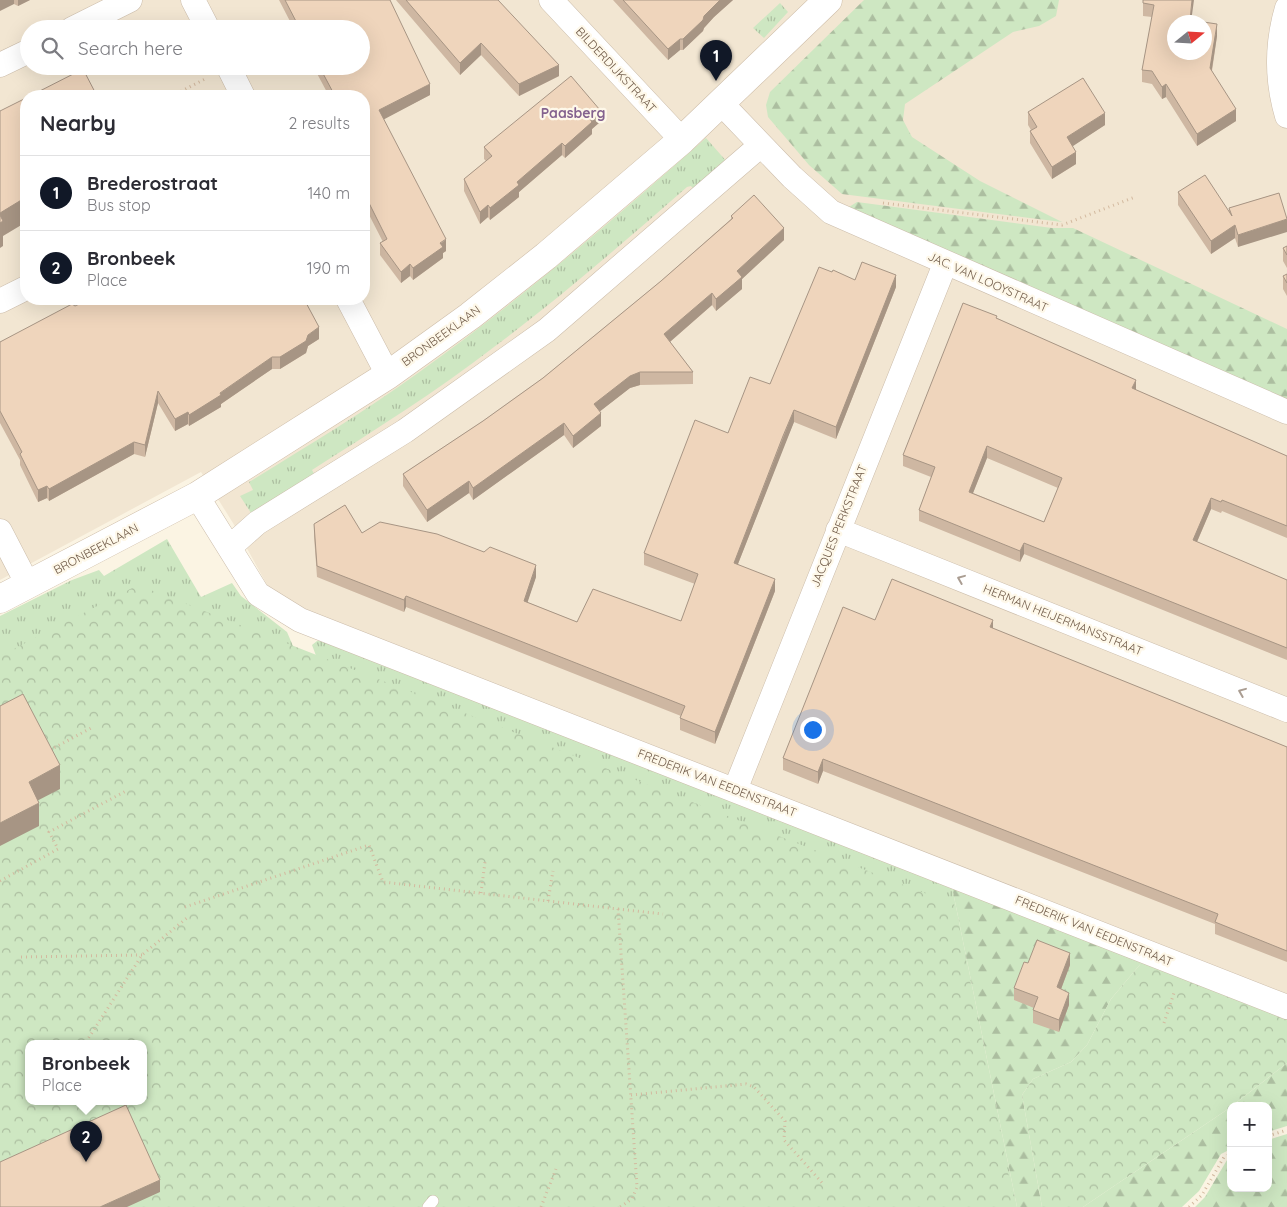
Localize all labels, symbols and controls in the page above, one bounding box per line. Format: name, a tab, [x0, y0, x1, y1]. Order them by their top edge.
north arrow	[1167, 15, 1212, 60]
search box	[20, 20, 370, 75]
street label: BILDERDIJKSTRAAT	[573, 24, 660, 116]
icon: search	[38, 34, 66, 62]
text: Search here	[78, 36, 183, 60]
pin: 1	[700, 40, 732, 81]
district label: Paasberg	[541, 104, 605, 122]
text: Nearby	[40, 110, 116, 136]
text: 2 results	[288, 113, 350, 133]
text: Brederostraat	[87, 171, 218, 195]
text: 1	[53, 183, 59, 203]
text: 140 m	[307, 183, 350, 203]
text: Bus stop	[87, 195, 151, 215]
text: Bronbeek	[87, 246, 176, 270]
street label: JAC. VAN LOOYSTRAAT	[926, 248, 1051, 315]
text: 2	[51, 258, 61, 278]
text: 190 m	[307, 258, 350, 278]
text: Place	[87, 270, 127, 290]
street label: BRONBEEKLAAN	[398, 302, 483, 369]
street label: JACQUES PERKSTRAAT	[807, 462, 870, 589]
street label: BRONBEEKLAAN	[51, 520, 141, 577]
one-way arrow	[957, 575, 966, 585]
street label: HERMAN HEIJERMANSSTRAAT	[981, 581, 1145, 658]
one-way arrow	[1238, 688, 1247, 698]
your location	[800, 717, 826, 743]
street label: FREDERIK VAN EEDENSTRAAT	[636, 745, 799, 820]
street label: FREDERIK VAN EEDENSTRAAT	[1013, 892, 1175, 969]
popup	[25, 1040, 147, 1105]
text: Bronbeek	[42, 1051, 130, 1075]
text: Place	[42, 1075, 82, 1095]
map controls	[1227, 1102, 1272, 1192]
button: +	[1227, 1102, 1272, 1147]
pin: 2	[70, 1121, 102, 1162]
button: −	[1227, 1147, 1272, 1192]

